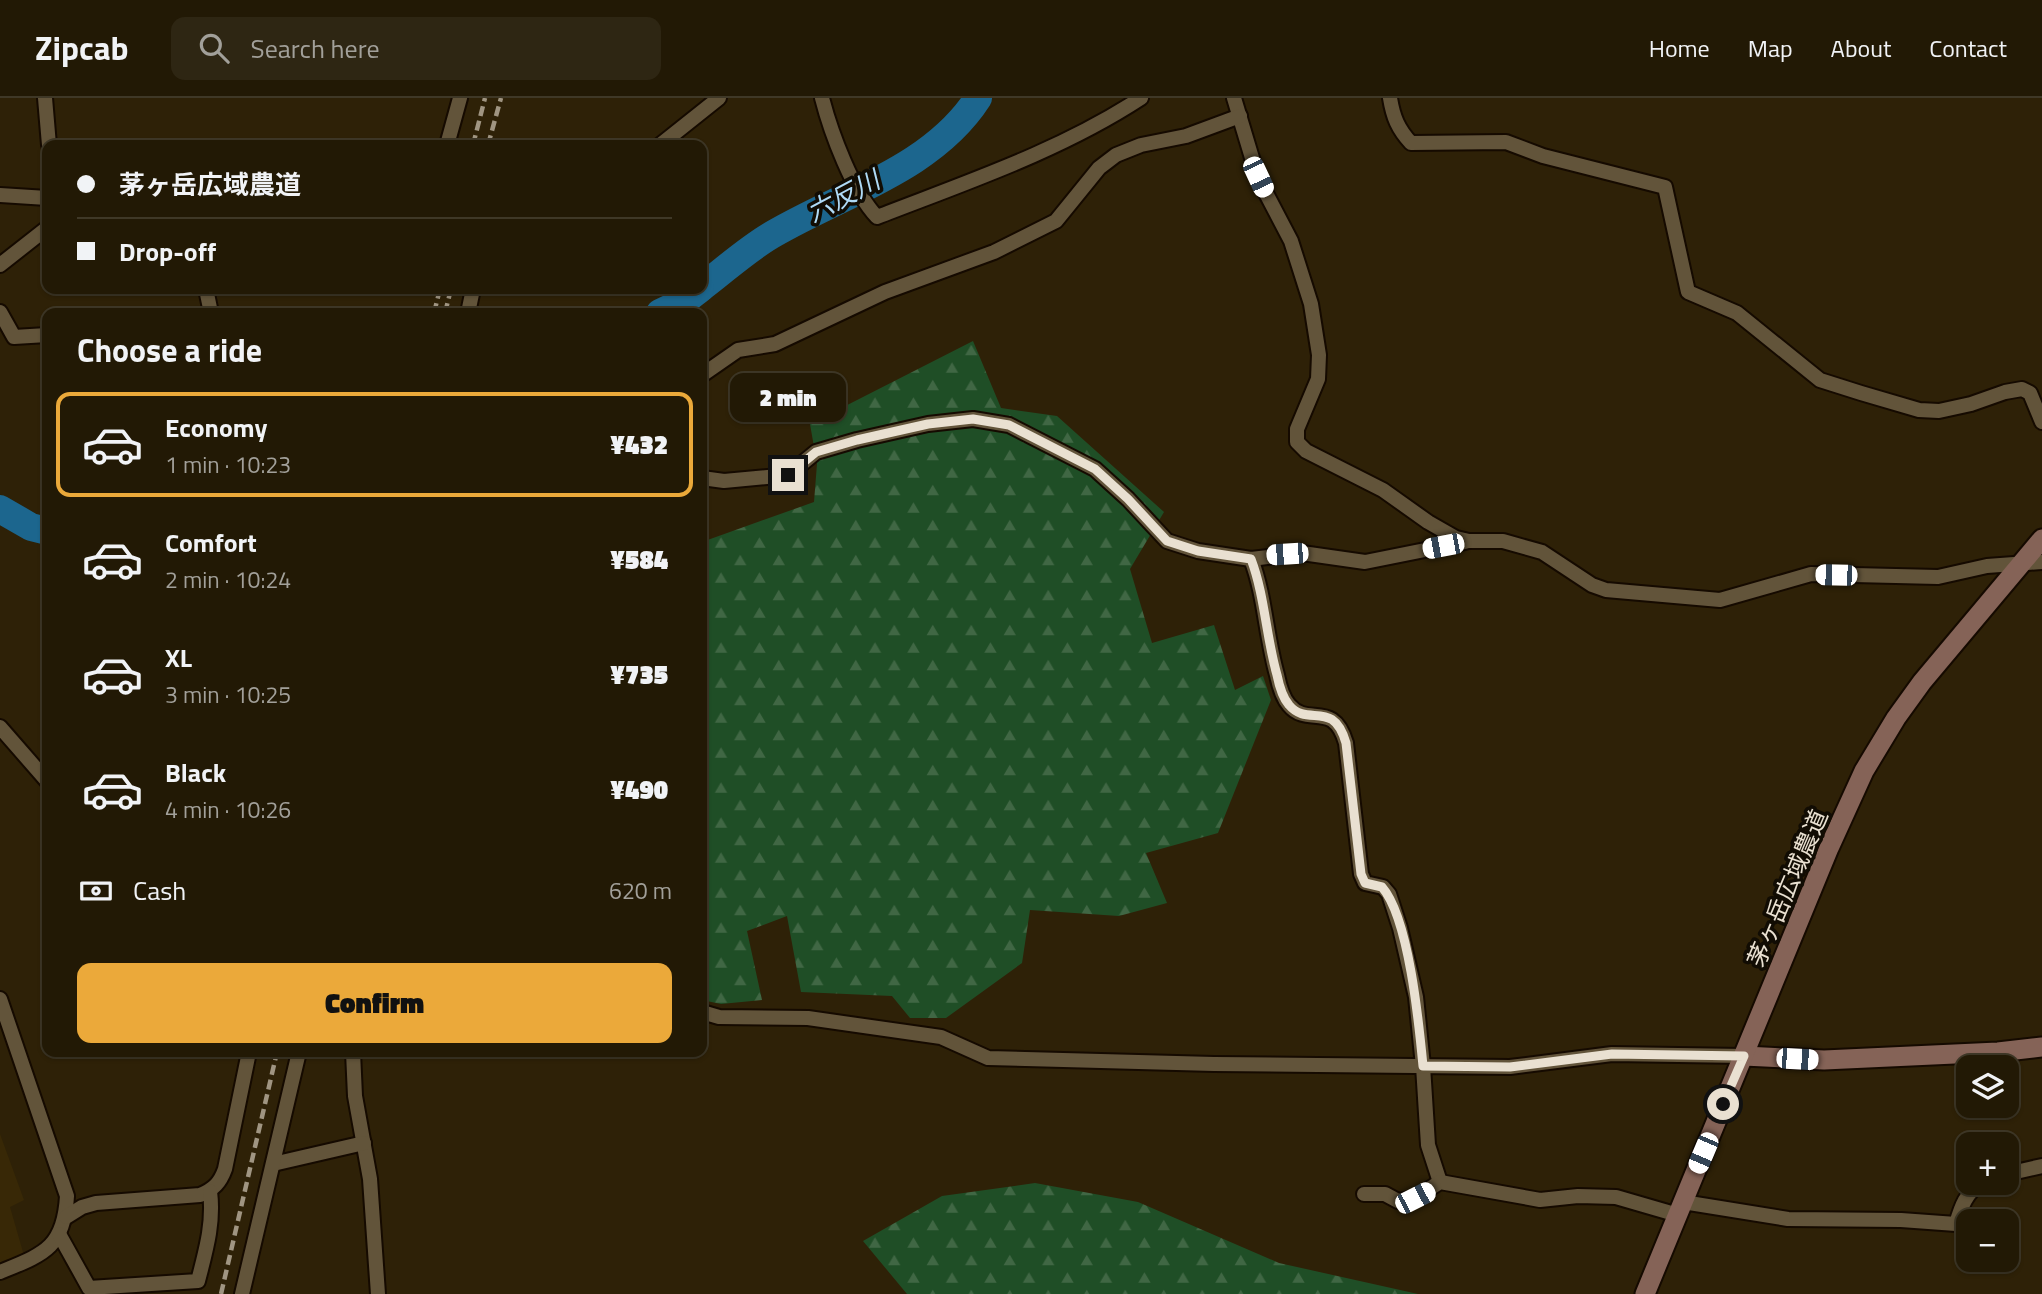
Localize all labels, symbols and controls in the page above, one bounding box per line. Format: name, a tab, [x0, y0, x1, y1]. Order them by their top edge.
search box	[171, 17, 661, 80]
text: Zipcab	[35, 23, 129, 73]
icon: search	[195, 29, 233, 67]
text: Search here	[251, 29, 380, 68]
text: Home	[1649, 30, 1710, 66]
text: Map	[1748, 30, 1793, 66]
text: About	[1831, 30, 1891, 66]
text: Contact	[1929, 30, 2007, 66]
car	[1240, 154, 1277, 200]
water label: 六反川	[799, 159, 889, 232]
text: 茅ヶ岳広域農道	[119, 165, 301, 204]
text: Drop-off	[119, 232, 216, 271]
text: Choose a ride	[77, 326, 262, 374]
callout: 2 min	[730, 374, 846, 422]
text: 2 min	[759, 380, 817, 415]
text: Economy	[165, 408, 267, 447]
icon: car	[81, 413, 144, 476]
text: ¥432	[610, 425, 668, 464]
text: 1 min · 10:23	[165, 447, 291, 482]
route end	[772, 459, 804, 491]
text: Comfort	[165, 523, 257, 562]
icon: car	[81, 528, 144, 591]
car	[1421, 532, 1466, 560]
text: ¥584	[610, 540, 668, 579]
car	[1266, 542, 1309, 566]
text: 2 min · 10:24	[165, 562, 291, 597]
car	[1815, 564, 1858, 586]
text: XL	[165, 638, 192, 677]
icon: car	[81, 643, 144, 706]
text: ¥735	[610, 655, 668, 694]
text: 3 min · 10:25	[165, 677, 291, 712]
text: Black	[165, 753, 226, 792]
icon: car	[81, 758, 144, 821]
text: ¥490	[610, 770, 668, 809]
text: 4 min · 10:26	[165, 792, 291, 827]
street label: 茅ヶ岳広域農道	[1738, 804, 1836, 972]
text: Cash	[133, 871, 186, 910]
icon: cash	[77, 872, 115, 910]
text: 620 m	[609, 873, 672, 908]
button: Confirm	[77, 963, 672, 1043]
car	[1776, 1047, 1819, 1071]
map controls	[1956, 1055, 2019, 1272]
button: layers	[1956, 1055, 2019, 1118]
route start	[1707, 1088, 1739, 1120]
car	[1686, 1130, 1721, 1176]
button: +	[1956, 1132, 2019, 1195]
car	[1392, 1179, 1439, 1217]
button: −	[1956, 1209, 2019, 1272]

